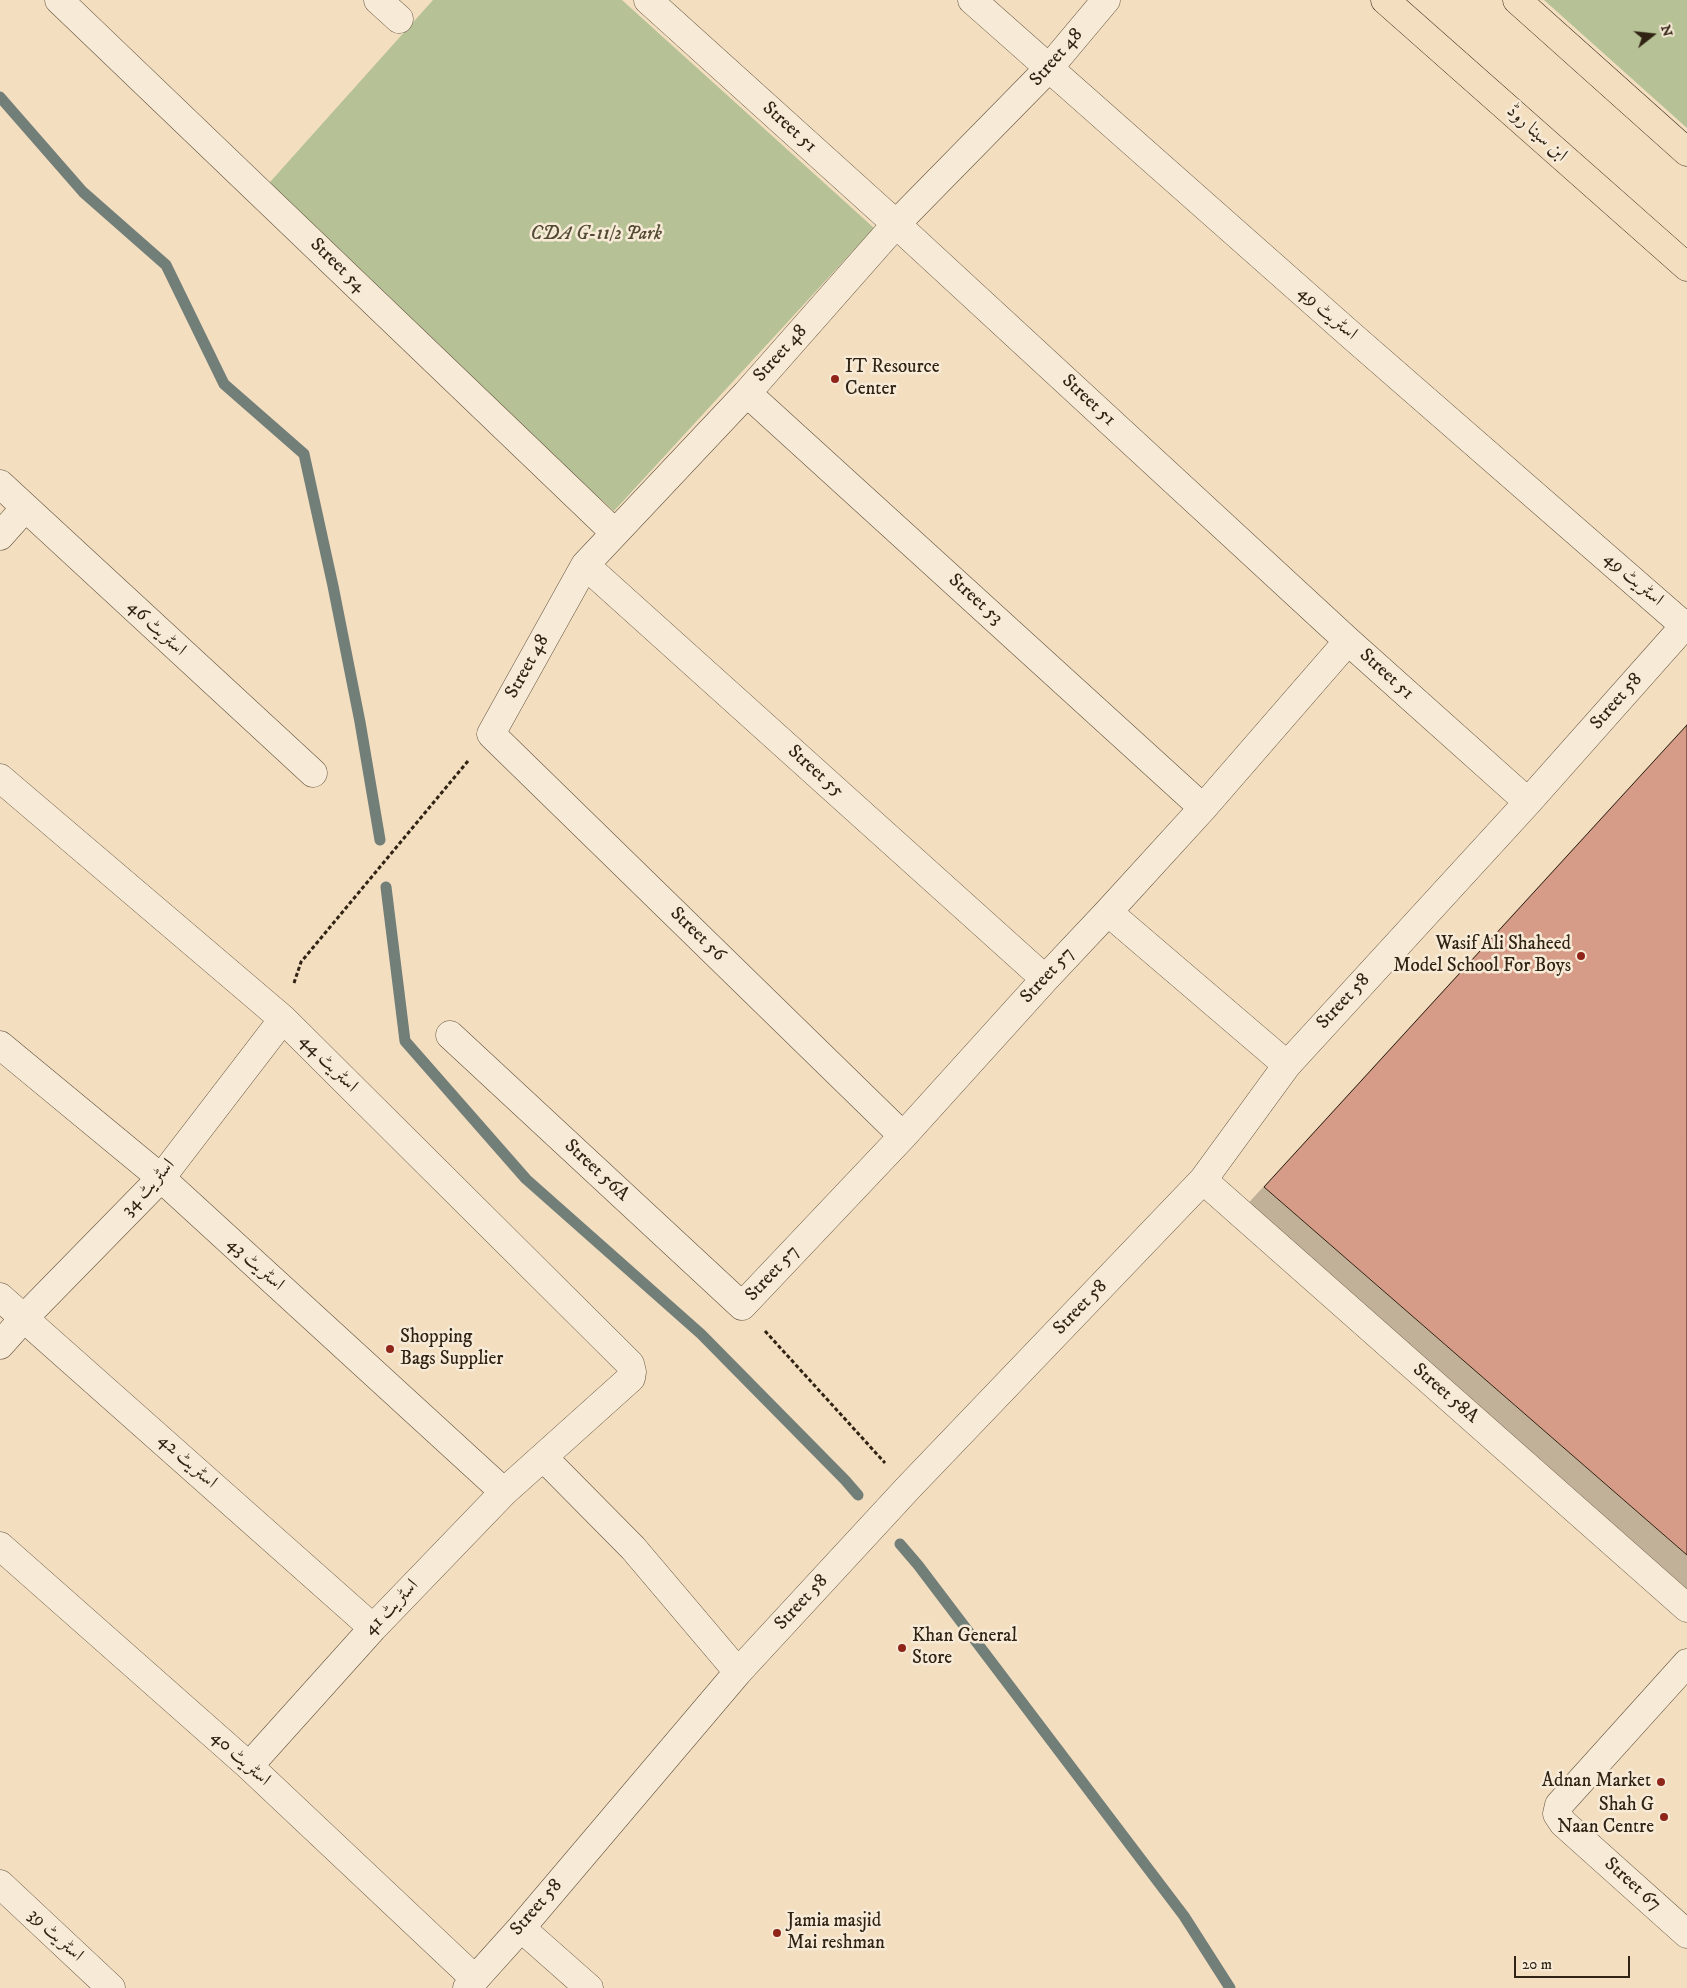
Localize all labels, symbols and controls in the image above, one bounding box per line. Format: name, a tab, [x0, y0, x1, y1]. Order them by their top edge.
north arrow	[1627, 10, 1677, 60]
text: N	[1656, 23, 1677, 39]
street label: Street 48	[1026, 24, 1088, 92]
street label: Street 51	[757, 98, 821, 158]
street label: ابن سینا روڈ	[1501, 101, 1571, 167]
park label: CDA G-11/2 Park	[530, 224, 662, 246]
street label: Street 54	[304, 234, 370, 298]
street label: اسٹریٹ 49	[1292, 282, 1362, 346]
street label: Street 48	[749, 321, 813, 387]
place label: IT Resource Center	[845, 357, 940, 401]
street label: Street 51	[1056, 370, 1120, 432]
marker: IT Resource Center	[829, 373, 841, 385]
street label: اسٹریٹ 49	[1598, 548, 1668, 612]
street label: Street 53	[943, 570, 1007, 630]
street label: اسٹریٹ 46	[122, 596, 190, 662]
street label: Street 48	[501, 631, 555, 703]
street label: Street 51	[1354, 645, 1418, 705]
street label: Street 58	[1586, 669, 1648, 735]
street label: Street 55	[782, 741, 848, 803]
street label: Street 56	[664, 903, 730, 967]
place label: Wasif Ali Shaheed Model School For Boys	[1393, 934, 1571, 978]
street label: Street 57	[1016, 943, 1080, 1009]
marker: Wasif Ali Shaheed Model School For Boys	[1575, 950, 1587, 962]
street label: Street 58	[1313, 969, 1375, 1035]
street label: اسٹریٹ 44	[294, 1030, 362, 1098]
street label: Street 56A	[559, 1135, 633, 1207]
street label: اسٹریٹ 34	[117, 1155, 181, 1221]
street label: اسٹریٹ 43	[222, 1233, 288, 1297]
street label: Street 57	[741, 1241, 805, 1307]
street label: Street 58	[1049, 1276, 1113, 1340]
place label: Shopping Bags Supplier	[400, 1327, 503, 1371]
marker: Shopping Bags Supplier	[384, 1343, 396, 1355]
street label: Street 58A	[1407, 1359, 1483, 1429]
street label: اسٹریٹ 42	[153, 1430, 221, 1494]
street label: Street 58	[771, 1570, 833, 1636]
street label: اسٹریٹ 41	[360, 1575, 424, 1641]
place label: Khan General Store	[912, 1626, 1017, 1670]
marker: Khan General Store	[896, 1642, 908, 1654]
street label: اسٹریٹ 40	[205, 1726, 275, 1792]
place label: Adnan Market	[1542, 1771, 1651, 1793]
marker: Adnan Market	[1655, 1776, 1667, 1788]
place label: Shah G Naan Centre	[1557, 1795, 1654, 1839]
marker: Shah G Naan Centre	[1658, 1811, 1670, 1823]
street label: Street 67	[1599, 1853, 1665, 1917]
street label: Street 58	[506, 1875, 568, 1941]
street label: اسٹریٹ 39	[22, 1905, 88, 1967]
place label: Jamia masjid Mai reshman	[787, 1911, 885, 1955]
marker: Jamia masjid Mai reshman	[771, 1927, 783, 1939]
scale bar	[1517, 1946, 1633, 1978]
text: 20 m	[1522, 1955, 1552, 1974]

